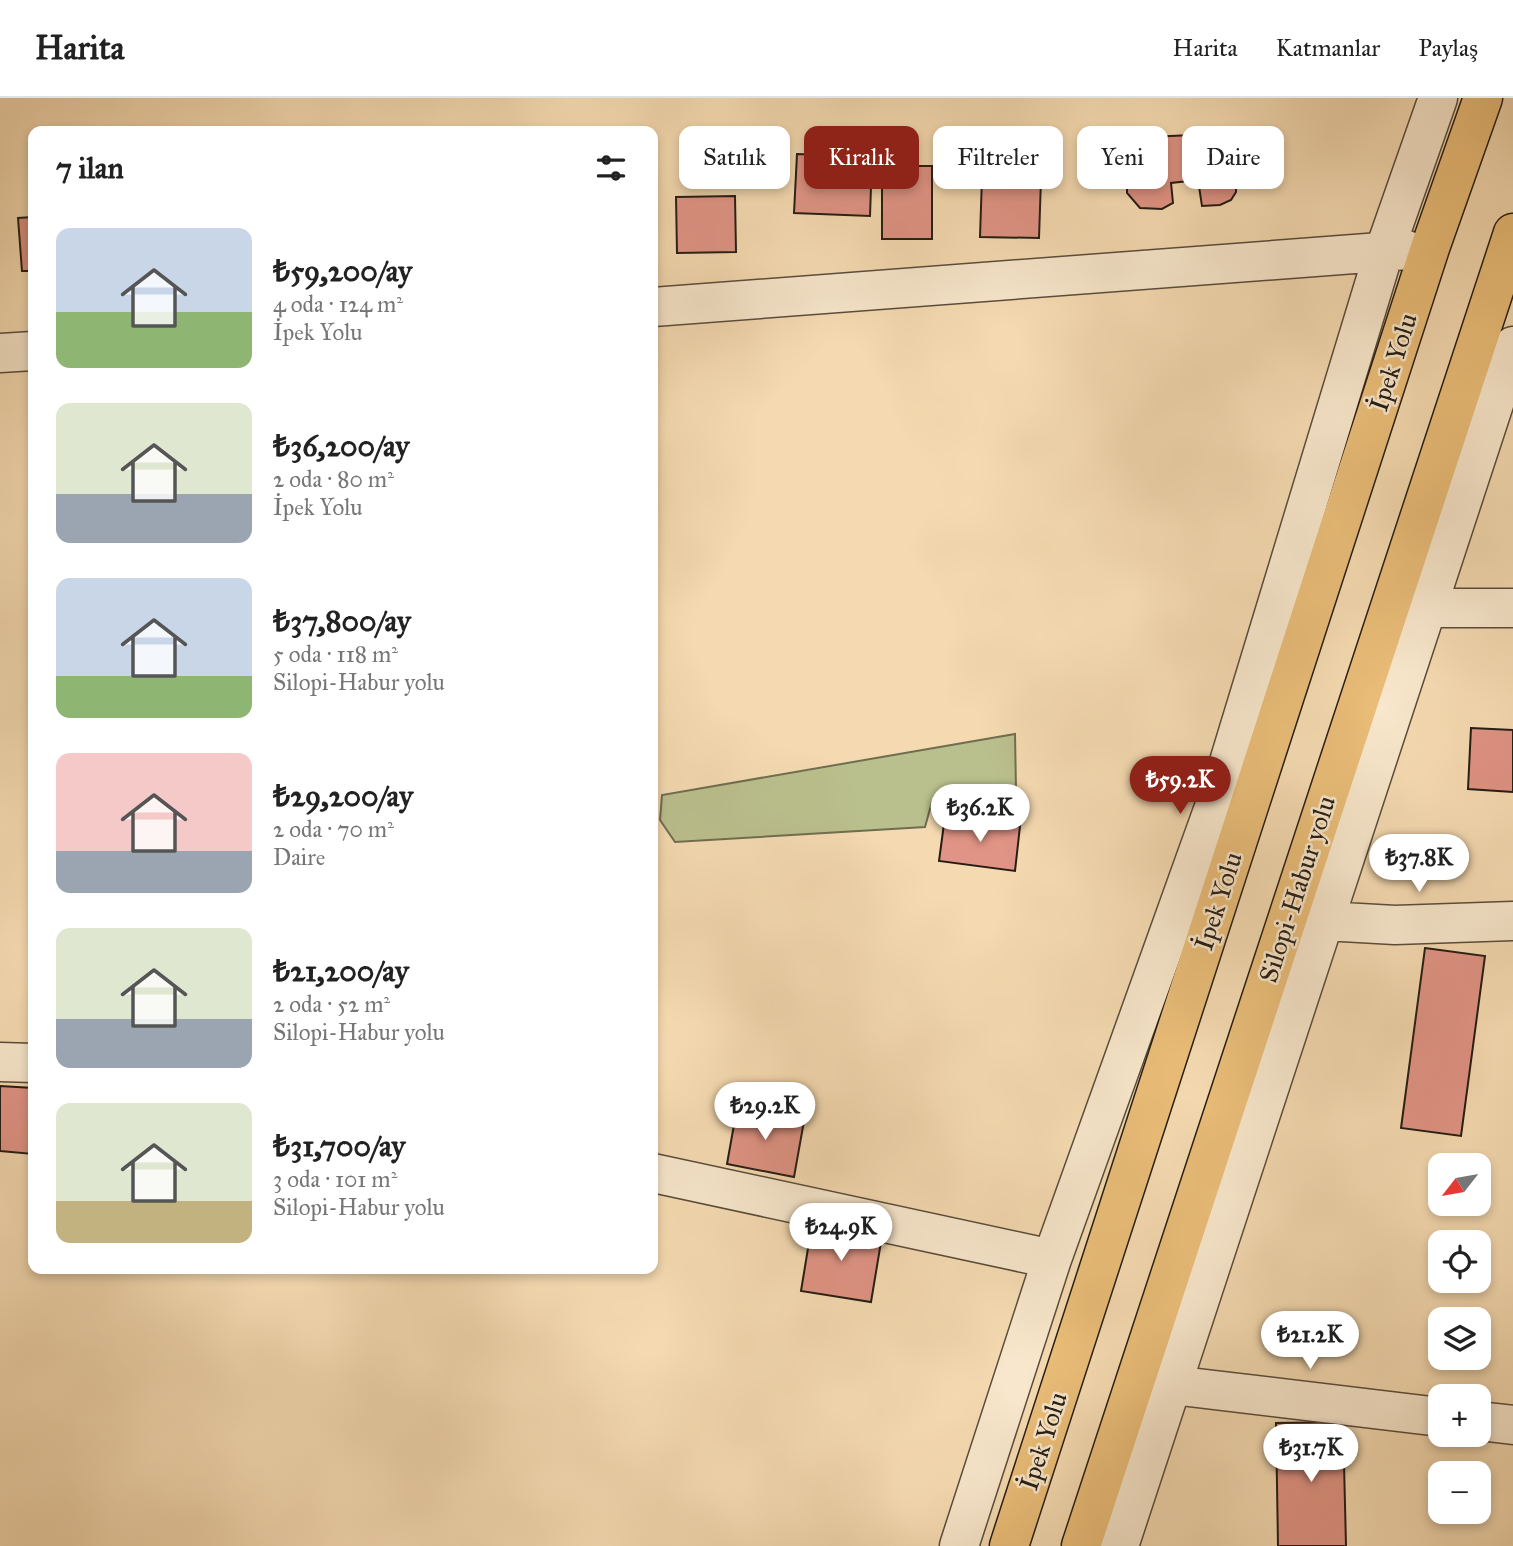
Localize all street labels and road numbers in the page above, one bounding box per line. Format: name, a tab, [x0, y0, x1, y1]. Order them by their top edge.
street label: İpek Yolu	[1362, 309, 1424, 415]
street label: Silopi-Habur yolu	[1252, 792, 1342, 986]
street label: İpek Yolu	[1187, 848, 1249, 954]
street label: İpek Yolu	[1012, 1388, 1074, 1494]

